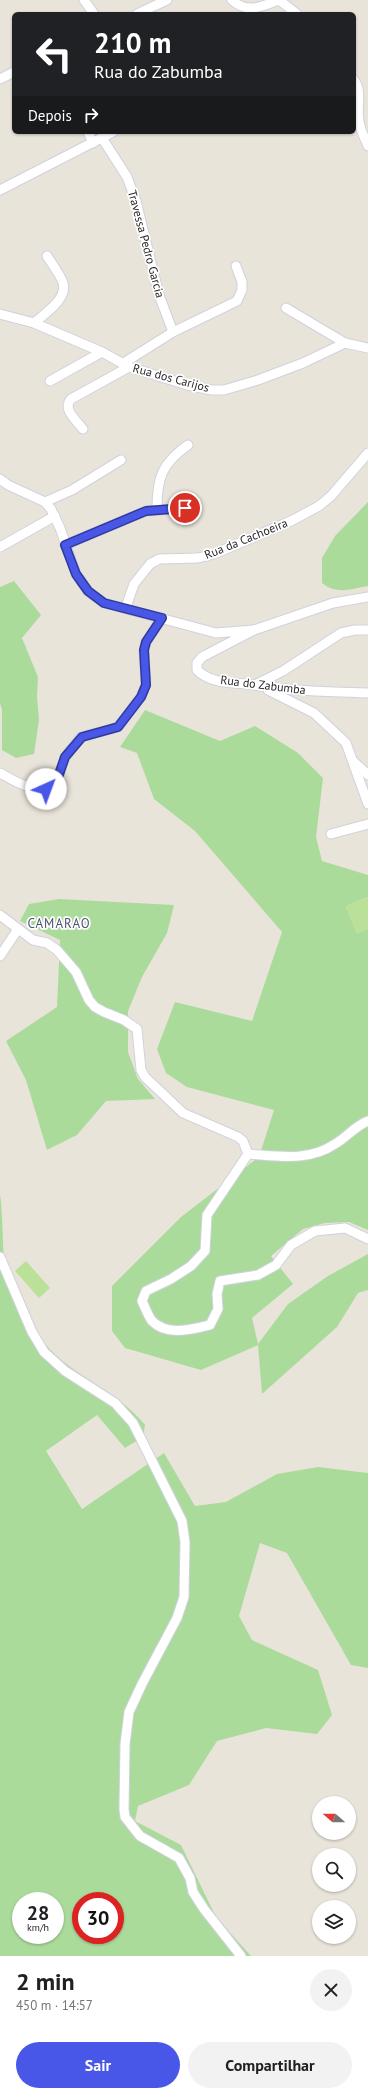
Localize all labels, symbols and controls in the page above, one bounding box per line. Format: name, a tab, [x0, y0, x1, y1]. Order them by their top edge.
text: 210 m	[94, 24, 171, 61]
icon: left	[28, 28, 80, 80]
text: Rua do Zabumba	[94, 60, 223, 83]
icon: right	[80, 104, 102, 126]
text: Depois	[28, 106, 72, 125]
street label: Travessa Pedro Garcia	[125, 188, 168, 299]
street label: Rua dos Carijos	[131, 360, 211, 395]
pin	[168, 491, 202, 525]
icon: arrive	[174, 497, 196, 519]
street label: Rua da Cachoeira	[202, 515, 290, 562]
street label: Rua do Zabumba	[220, 672, 307, 697]
position arrow	[25, 768, 67, 810]
district label: CAMARAO	[27, 915, 91, 932]
north arrow	[312, 1796, 356, 1840]
map controls	[312, 1796, 356, 1944]
button: search	[312, 1848, 356, 1892]
speed limit sign: 30	[72, 1892, 124, 1944]
text: 28	[27, 1900, 49, 1926]
button: layers	[312, 1900, 356, 1944]
text: km/h	[27, 1921, 49, 1934]
text: 2 min	[16, 1966, 75, 1997]
button: close	[310, 1969, 352, 2011]
text: 450 m · 14:57	[16, 1997, 93, 2014]
button: Sair	[16, 2042, 180, 2088]
button: Compartilhar	[188, 2042, 352, 2088]

